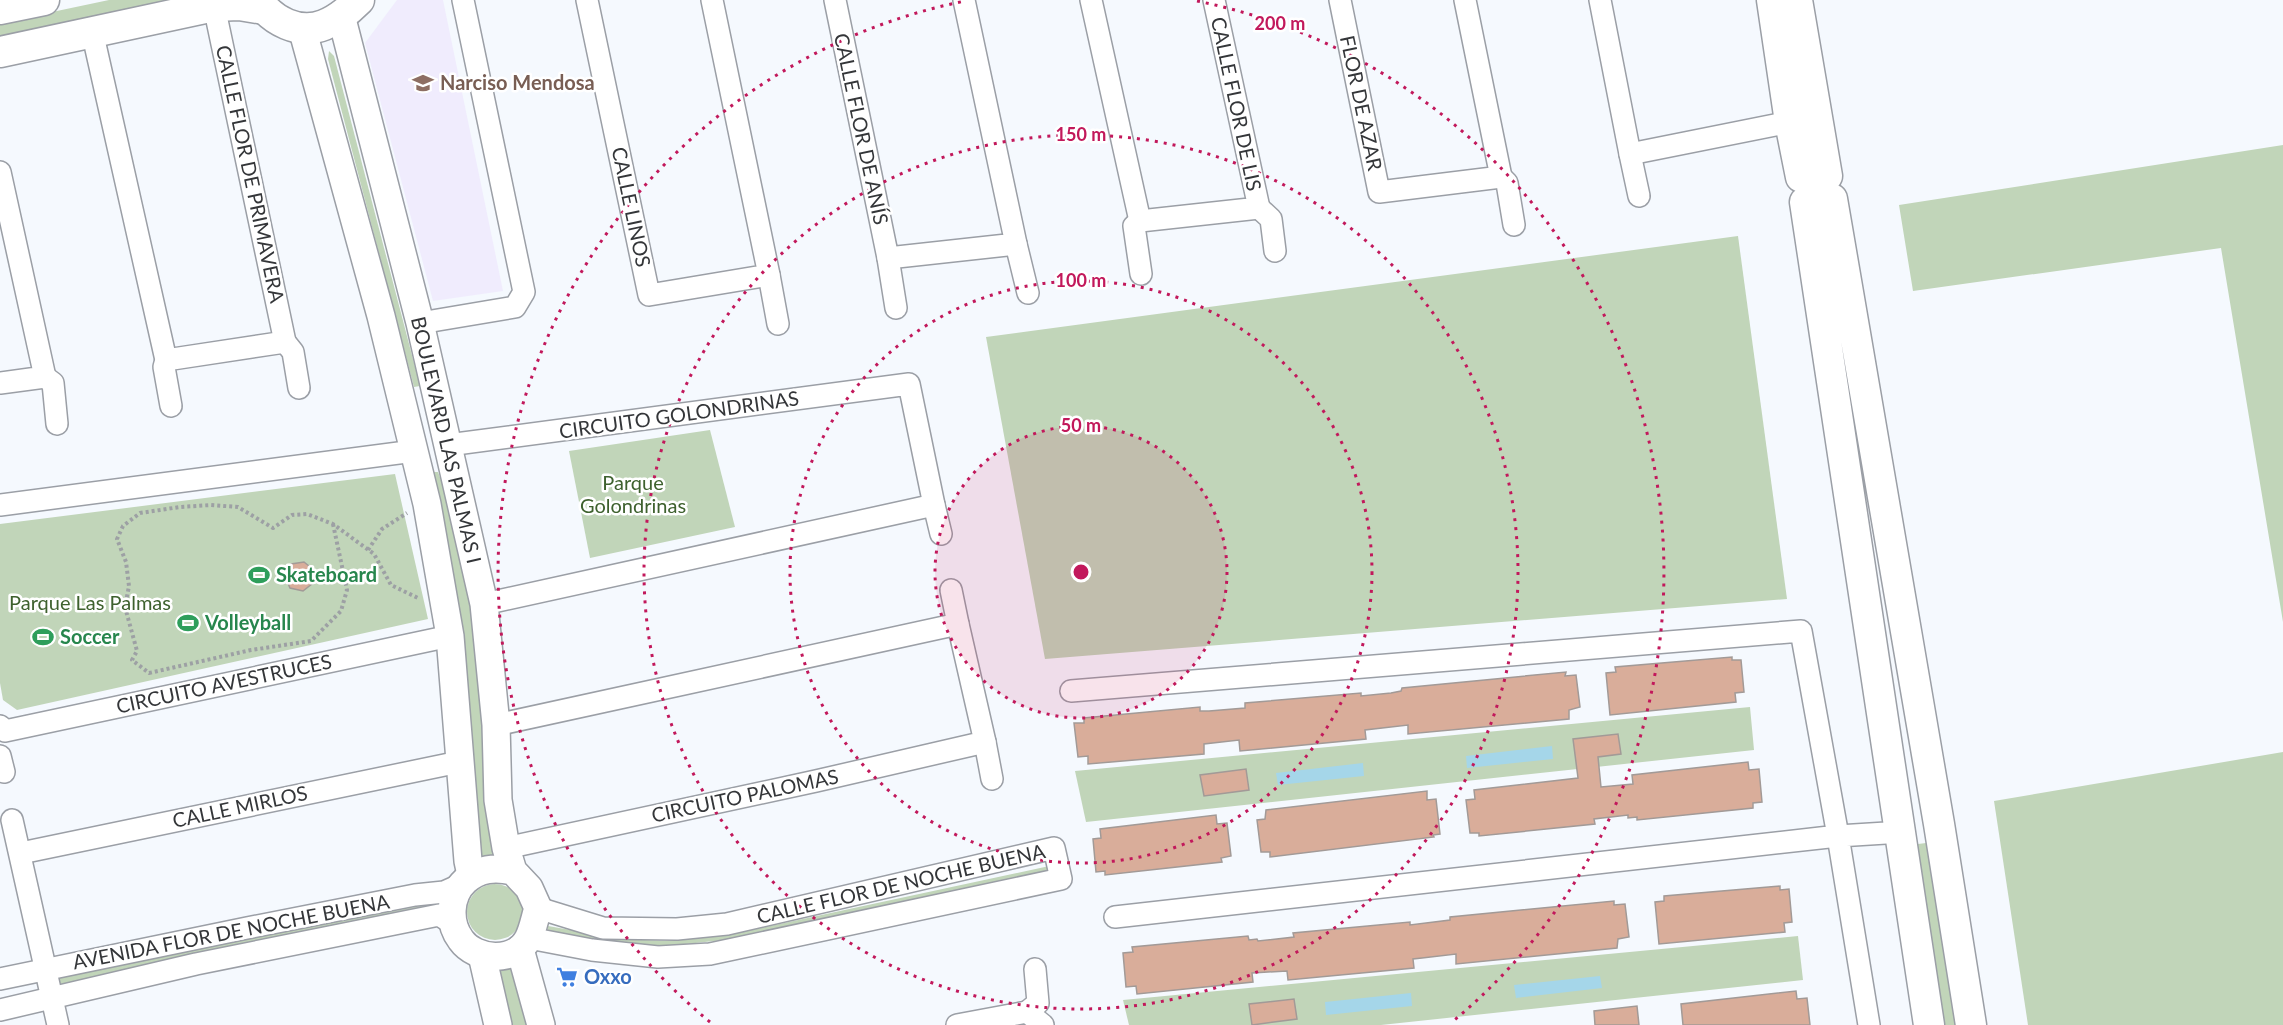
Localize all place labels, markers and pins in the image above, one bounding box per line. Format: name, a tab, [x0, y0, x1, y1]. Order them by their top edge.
place label: Narciso Mendosa	[440, 70, 595, 94]
school or university icon: Narciso Mendosa	[411, 71, 435, 95]
place label: Skateboard	[276, 562, 377, 586]
centre of rings	[1071, 562, 1091, 582]
sports icon: Skateboard	[247, 563, 271, 587]
place label: Volleyball	[204, 610, 291, 634]
sports icon: Volleyball	[176, 611, 200, 635]
place label: Soccer	[60, 624, 120, 648]
sports icon: Soccer	[31, 625, 55, 649]
place label: Oxxo	[584, 964, 632, 988]
supermarket icon: Oxxo	[555, 965, 579, 989]

